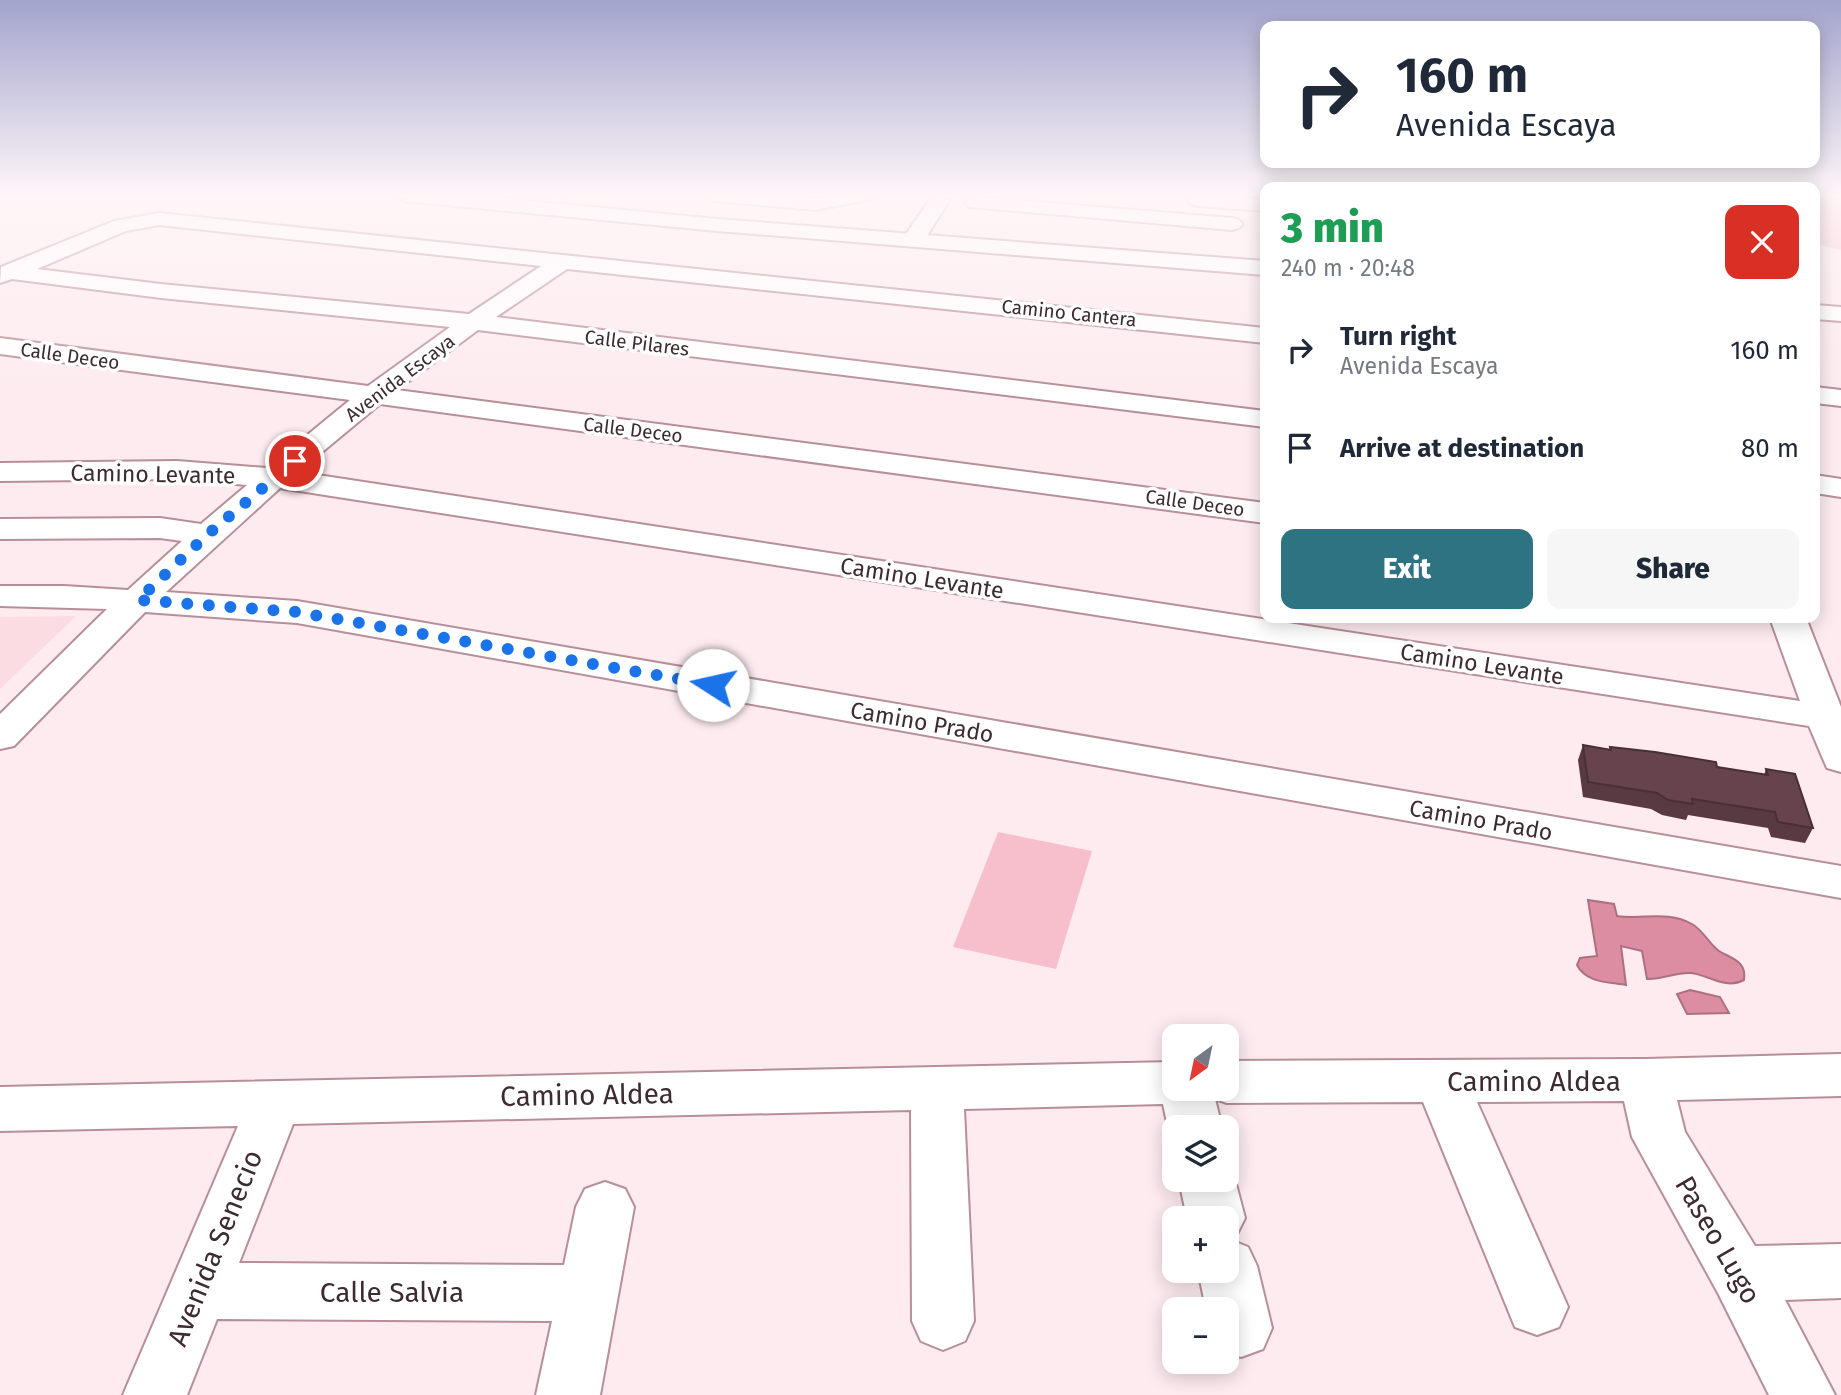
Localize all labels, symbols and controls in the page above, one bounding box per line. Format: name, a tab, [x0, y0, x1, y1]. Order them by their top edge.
text: 160 m	[1396, 46, 1528, 105]
icon: right	[1281, 49, 1372, 140]
text: Avenida Escaya	[1396, 106, 1617, 144]
text: 3 min	[1281, 203, 1384, 253]
button: close	[1725, 205, 1799, 279]
text: 240 m · 20:48	[1281, 254, 1415, 282]
street label: Camino Cantera	[1000, 294, 1138, 332]
text: Turn right	[1340, 321, 1457, 352]
street label: Calle Pilares	[583, 325, 691, 361]
street label: Avenida Escaya	[341, 329, 459, 427]
icon: right	[1281, 331, 1319, 369]
text: 160 m	[1730, 335, 1799, 366]
street label: Calle Deceo	[19, 338, 121, 374]
text: Avenida Escaya	[1340, 352, 1499, 380]
street label: Calle Deceo	[582, 413, 684, 447]
icon: arrive	[1281, 429, 1319, 467]
pin	[265, 431, 325, 491]
text: Arrive at destination	[1340, 433, 1584, 464]
text: 80 m	[1741, 433, 1799, 464]
icon: arrive	[276, 442, 314, 480]
street label: Camino Levante	[70, 459, 236, 489]
street label: Calle Deceo	[1144, 485, 1246, 521]
button: Exit	[1281, 529, 1533, 609]
button: Share	[1547, 529, 1799, 609]
street label: Camino Levante	[838, 551, 1006, 605]
street label: Camino Levante	[1398, 637, 1566, 691]
position arrow	[676, 648, 750, 722]
street label: Camino Prado	[848, 696, 996, 748]
street label: Camino Prado	[1407, 794, 1555, 846]
north arrow	[1162, 1024, 1239, 1101]
map controls	[1162, 1024, 1239, 1374]
street label: Camino Aldea	[1447, 1065, 1621, 1098]
street label: Camino Aldea	[500, 1077, 674, 1113]
button: layers	[1162, 1115, 1239, 1192]
street label: Avenida Senecio	[161, 1145, 269, 1351]
street label: Paseo Lugo	[1668, 1170, 1768, 1310]
button: +	[1162, 1206, 1239, 1283]
street label: Calle Salvia	[320, 1276, 464, 1309]
button: −	[1162, 1297, 1239, 1374]

